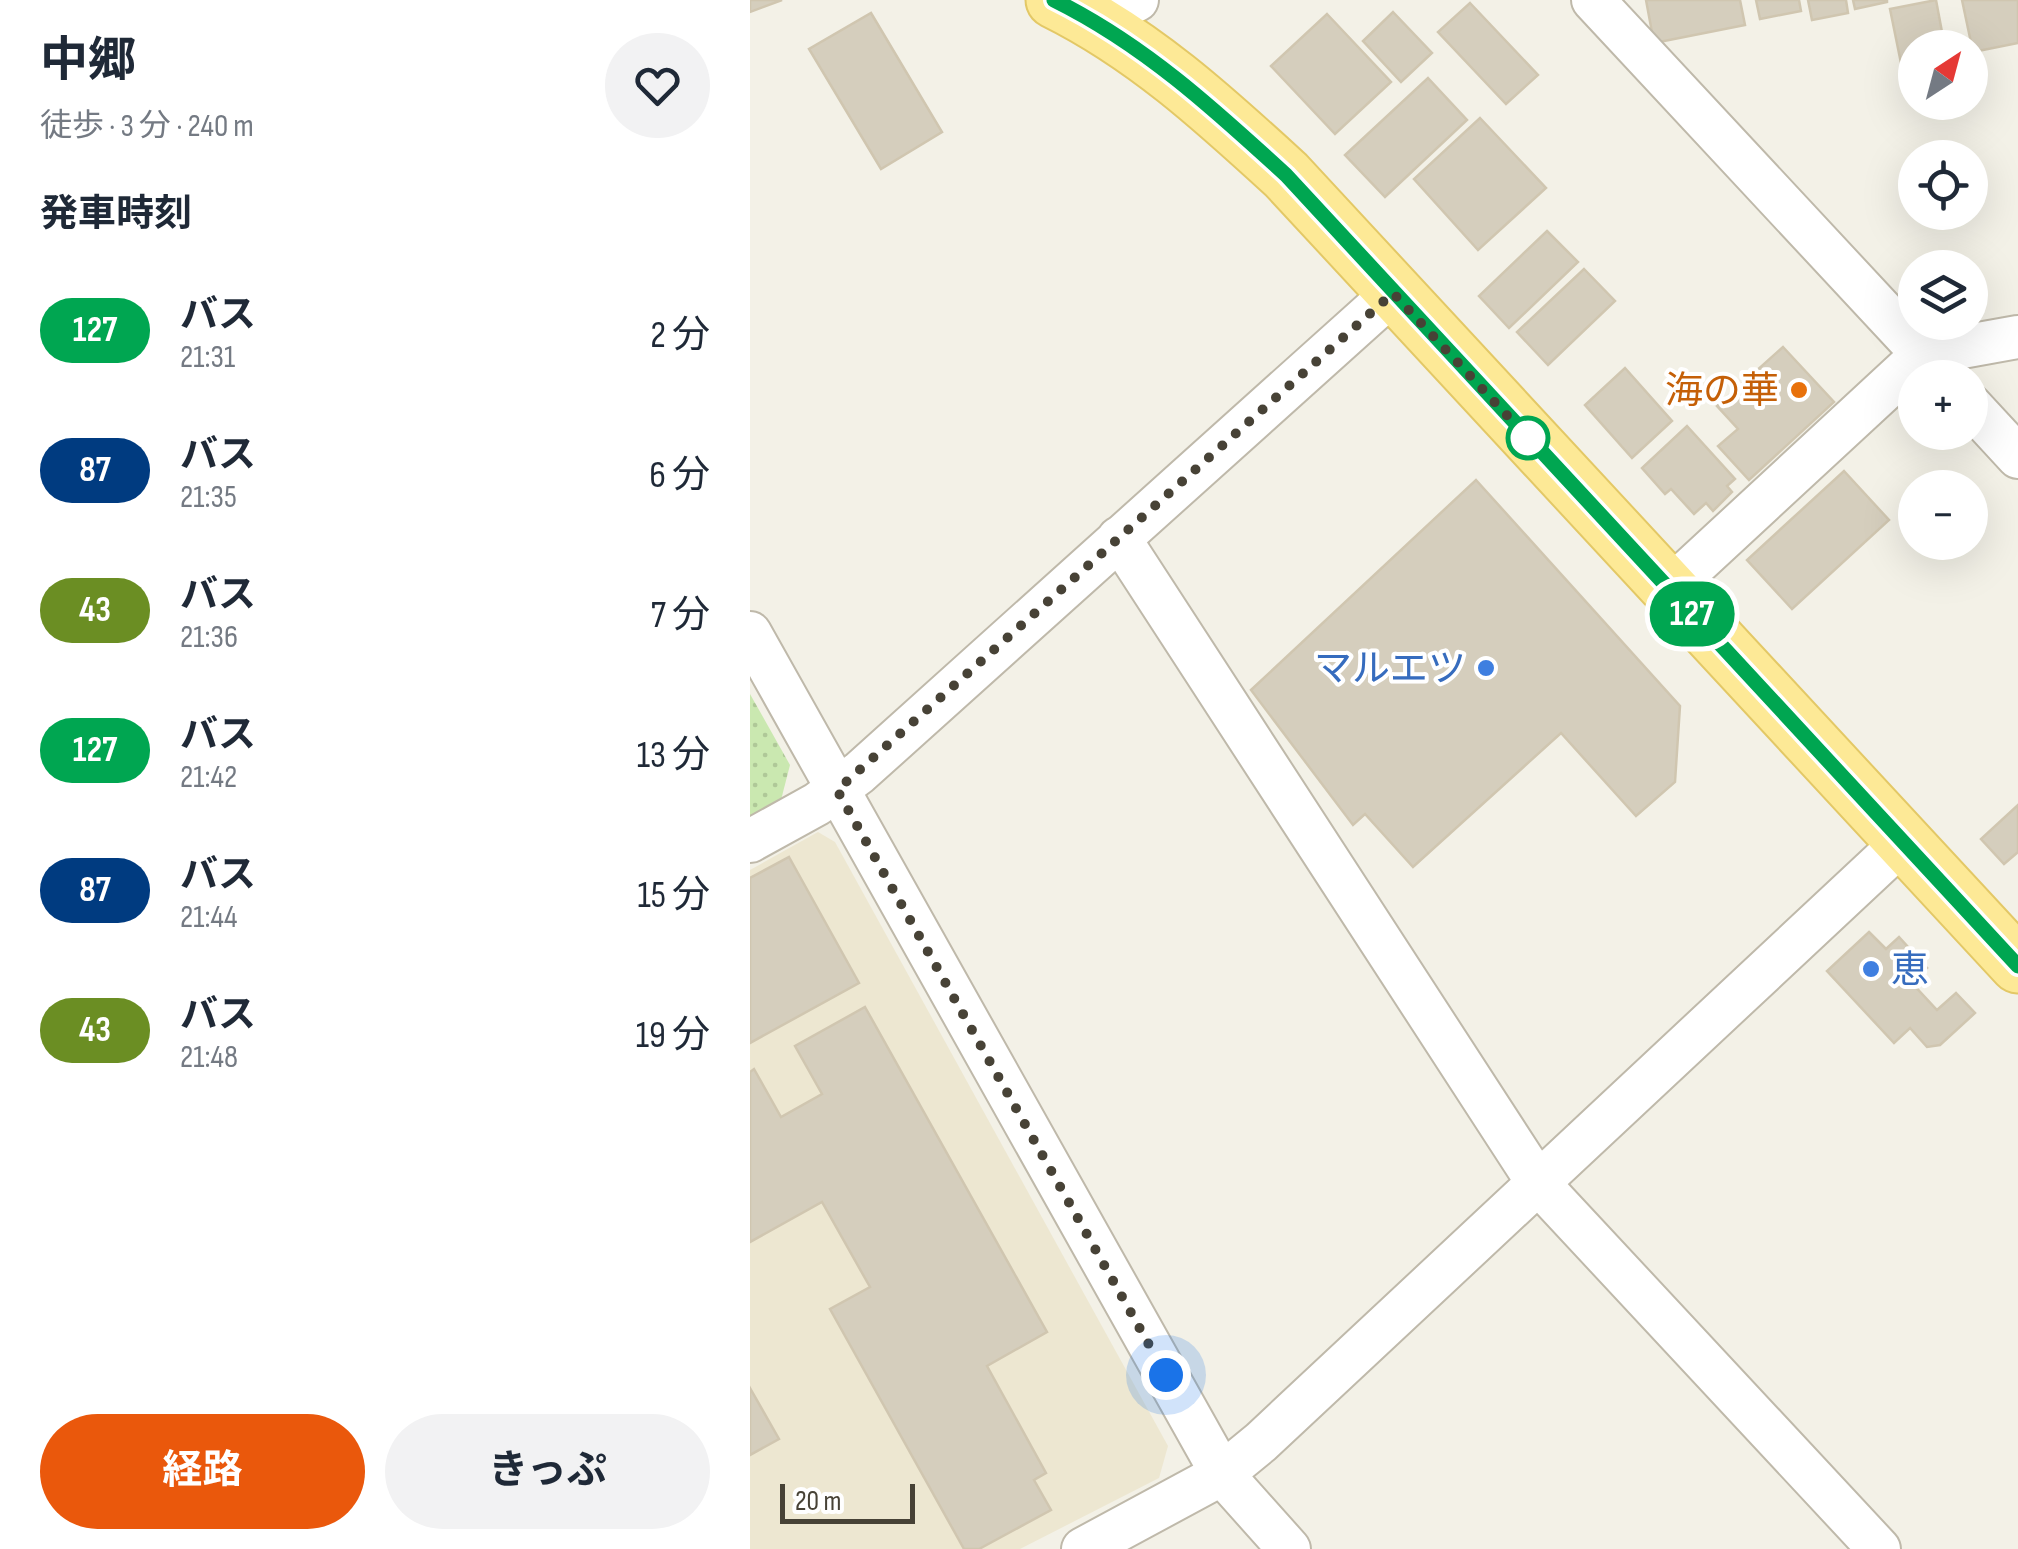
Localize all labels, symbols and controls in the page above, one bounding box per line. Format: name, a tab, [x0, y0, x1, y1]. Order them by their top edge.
north arrow	[1898, 30, 1988, 120]
map controls	[1898, 30, 1988, 560]
text: 中郷	[40, 33, 136, 90]
button: heart	[605, 33, 710, 138]
text: 徒歩 · 3 分 · 240 m	[40, 107, 254, 146]
button: locate	[1898, 140, 1988, 230]
text: 発車時刻	[40, 192, 192, 237]
button: layers	[1898, 250, 1988, 340]
text: バス	[180, 293, 256, 338]
text: 127	[73, 309, 117, 352]
text: 2 分	[650, 313, 710, 358]
text: 21:31	[180, 338, 235, 377]
button: +	[1898, 360, 1988, 450]
place label: 海の華	[1665, 369, 1779, 414]
marker: 海の華	[1788, 379, 1810, 401]
unlabelled marker	[1507, 417, 1549, 459]
text: バス	[180, 433, 256, 478]
text: 87	[79, 449, 111, 492]
text: 6 分	[649, 453, 710, 498]
button: −	[1898, 470, 1988, 560]
text: 21:35	[180, 478, 237, 517]
text: バス	[180, 573, 256, 618]
line badge: 127	[1634, 582, 1750, 646]
text: 43	[79, 589, 111, 632]
text: 7 分	[651, 593, 710, 638]
text: 127	[1670, 593, 1714, 636]
text: 21:36	[180, 618, 238, 657]
place label: マルエツ	[1314, 647, 1466, 692]
marker: マルエツ	[1475, 657, 1497, 679]
text: バス	[180, 713, 256, 758]
text: 127	[73, 729, 117, 772]
text: 13 分	[637, 733, 710, 778]
text: 21:42	[180, 758, 237, 797]
text: バス	[180, 853, 256, 898]
text: 87	[79, 869, 111, 912]
text: 15 分	[637, 873, 710, 918]
text: 21:44	[180, 898, 237, 937]
place label: 恵	[1891, 948, 1929, 993]
marker: 恵	[1860, 958, 1882, 980]
text: バス	[180, 993, 256, 1038]
text: 43	[79, 1009, 111, 1052]
text: 19 分	[636, 1013, 710, 1058]
text: 21:48	[180, 1038, 238, 1077]
your location	[1141, 1350, 1191, 1400]
button: 経路	[40, 1414, 365, 1529]
button: きっぷ	[385, 1414, 710, 1529]
scale bar	[780, 1479, 915, 1524]
text: 20 m	[795, 1485, 841, 1518]

